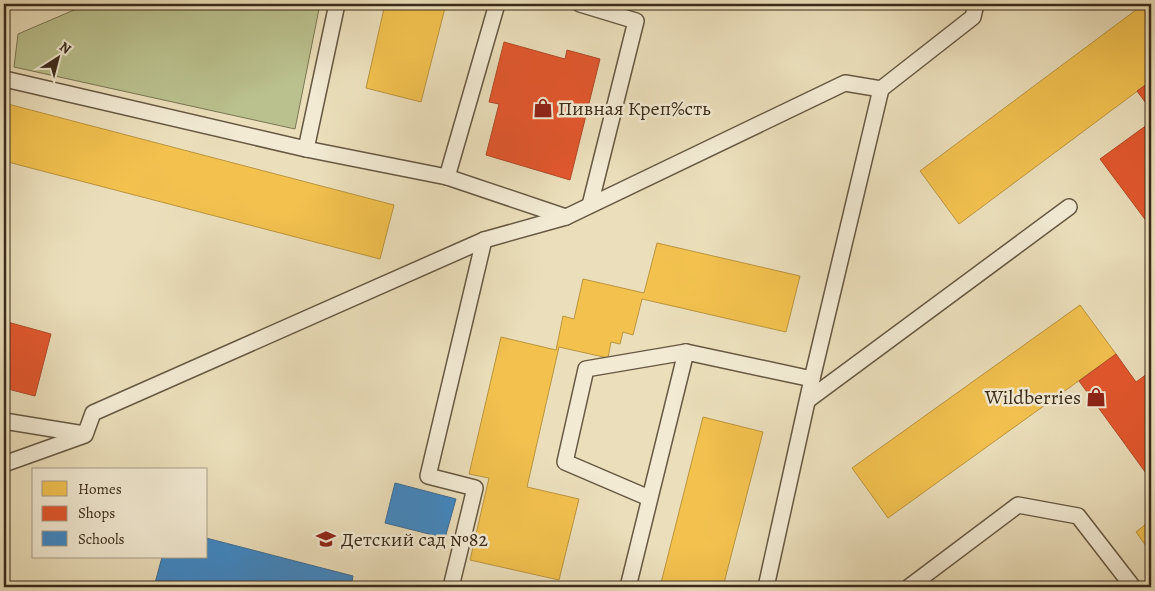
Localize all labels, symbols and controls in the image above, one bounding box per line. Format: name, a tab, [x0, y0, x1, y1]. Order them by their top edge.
north arrow	[32, 32, 82, 82]
text: N	[56, 37, 75, 59]
place label: Пивная Креп%сть	[558, 95, 711, 122]
shop icon: Пивная Креп%сть	[532, 97, 554, 119]
place label: Wildberries	[984, 384, 1081, 411]
shop icon: Wildberries	[1085, 386, 1107, 408]
legend	[32, 468, 208, 558]
text: Homes	[78, 479, 122, 499]
text: Shops	[78, 503, 115, 523]
place label: Детский сад №82	[341, 526, 488, 553]
school or university icon: Детский сад №82	[315, 528, 337, 550]
text: Schools	[78, 529, 125, 549]

